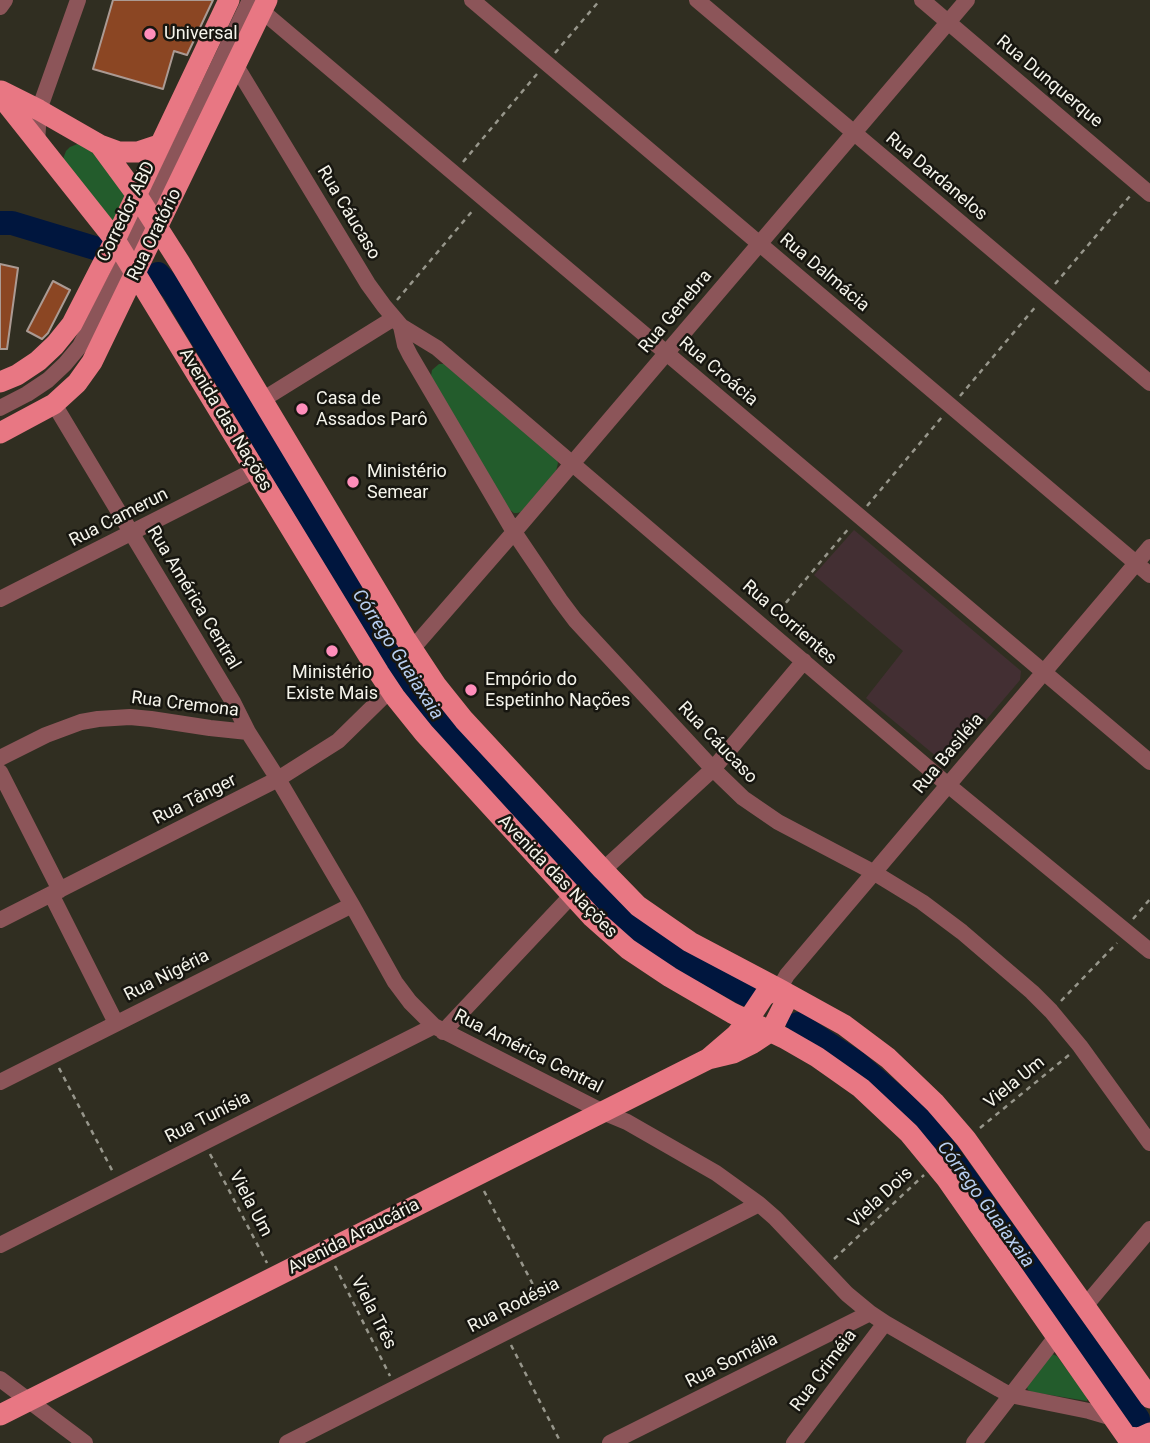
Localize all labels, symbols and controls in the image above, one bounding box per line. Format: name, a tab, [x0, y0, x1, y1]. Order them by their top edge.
place label: Universal	[164, 23, 238, 45]
marker: Universal	[142, 26, 158, 42]
street label: Rua Dunquerque	[991, 31, 1107, 133]
street label: Rua Dardanelos	[881, 128, 991, 226]
street label: Corredor ABD	[93, 158, 161, 266]
street label: Rua Cáucaso	[312, 162, 384, 264]
street label: Rua Oratório	[123, 185, 187, 285]
street label: Rua Dalmácia	[775, 229, 873, 317]
street label: Rua Genebra	[635, 266, 717, 358]
street label: Rua Croácia	[674, 333, 762, 411]
street label: Avenida das Nações	[174, 345, 276, 495]
place label: Casa de Assados Parô	[316, 388, 428, 430]
marker: Casa de Assados Parô	[294, 401, 310, 417]
place label: Ministério Semear	[367, 461, 447, 504]
marker: Ministério Semear	[345, 474, 361, 490]
street label: Rua Camerun	[66, 484, 172, 552]
street label: Rua América Central	[142, 522, 244, 674]
street label: Rua Corrientes	[737, 576, 841, 670]
water label: Córrego Guaiaxaia	[346, 585, 448, 725]
marker: Ministério Existe Mais	[324, 643, 340, 659]
place label: Ministério Existe Mais	[286, 662, 378, 704]
place label: Empório do Espetinho Nações	[485, 669, 630, 712]
marker: Empório do Espetinho Nações	[463, 682, 479, 698]
street label: Rua Cremona	[130, 688, 240, 722]
street label: Rua Cáucaso	[673, 698, 761, 788]
street label: Rua Basiléia	[909, 710, 989, 798]
street label: Rua Tânger	[150, 770, 240, 830]
street label: Avenida das Nações	[493, 811, 621, 943]
street label: Rua Nigéria	[121, 945, 213, 1007]
street label: Rua América Central	[450, 1005, 606, 1099]
street label: Viela Um	[980, 1052, 1050, 1114]
street label: Rua Tunísia	[162, 1087, 254, 1149]
water label: Córrego Guaiaxaia	[931, 1137, 1039, 1273]
street label: Viela Dois	[844, 1163, 918, 1233]
street label: Viela Um	[224, 1167, 276, 1241]
street label: Avenida Araucária	[285, 1194, 423, 1280]
street label: Viela Três	[345, 1273, 401, 1353]
street label: Rua Rodésia	[465, 1274, 563, 1338]
street label: Rua Criméia	[786, 1326, 862, 1416]
street label: Rua Somália	[682, 1329, 782, 1393]

